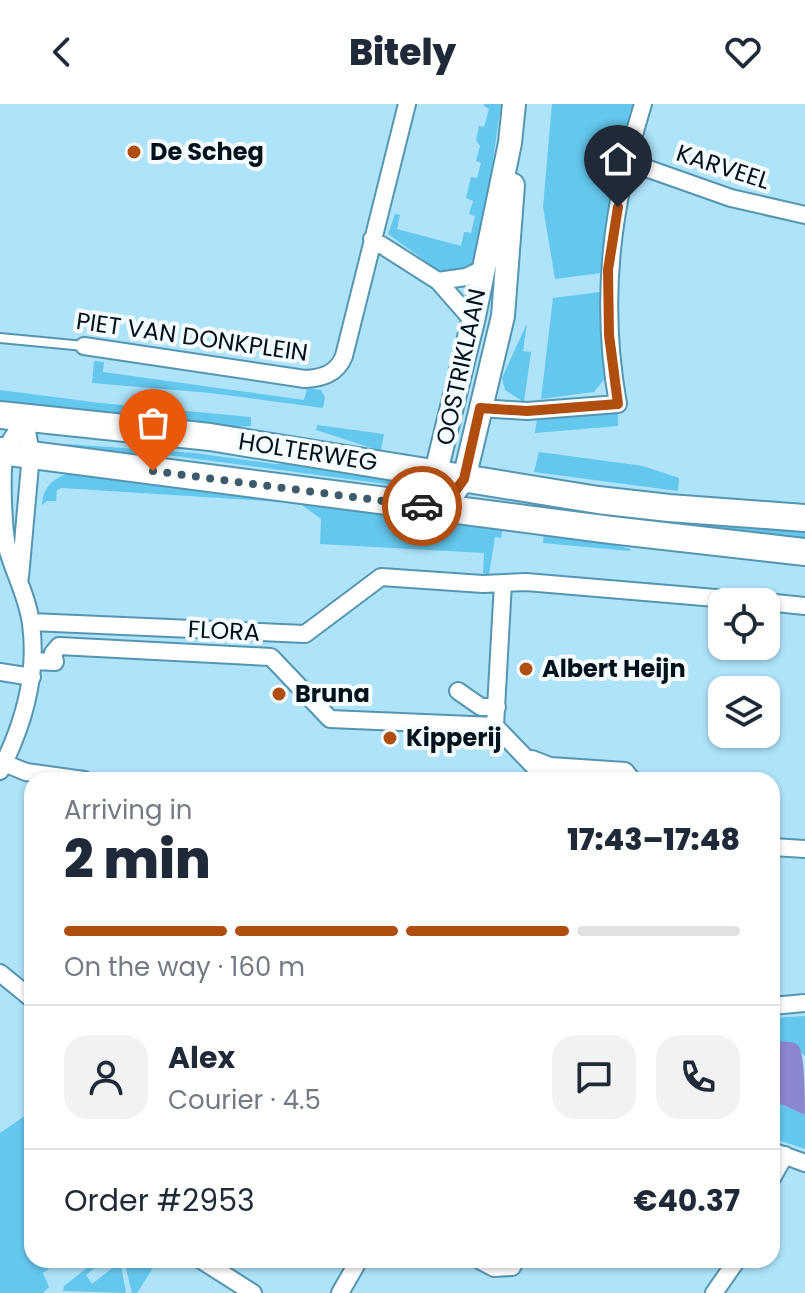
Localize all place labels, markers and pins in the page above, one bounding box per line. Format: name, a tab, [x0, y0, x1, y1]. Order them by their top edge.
pin	[584, 125, 652, 207]
place label: De Scheg	[150, 135, 264, 168]
marker: De Scheg	[125, 143, 143, 161]
pin	[119, 389, 187, 471]
place label: Albert Heijn	[542, 652, 686, 685]
marker: Albert Heijn	[517, 660, 535, 678]
place label: Bruna	[295, 677, 370, 710]
marker: Bruna	[270, 685, 288, 703]
place label: Kipperij	[406, 721, 502, 754]
marker: Kipperij	[381, 729, 399, 747]

